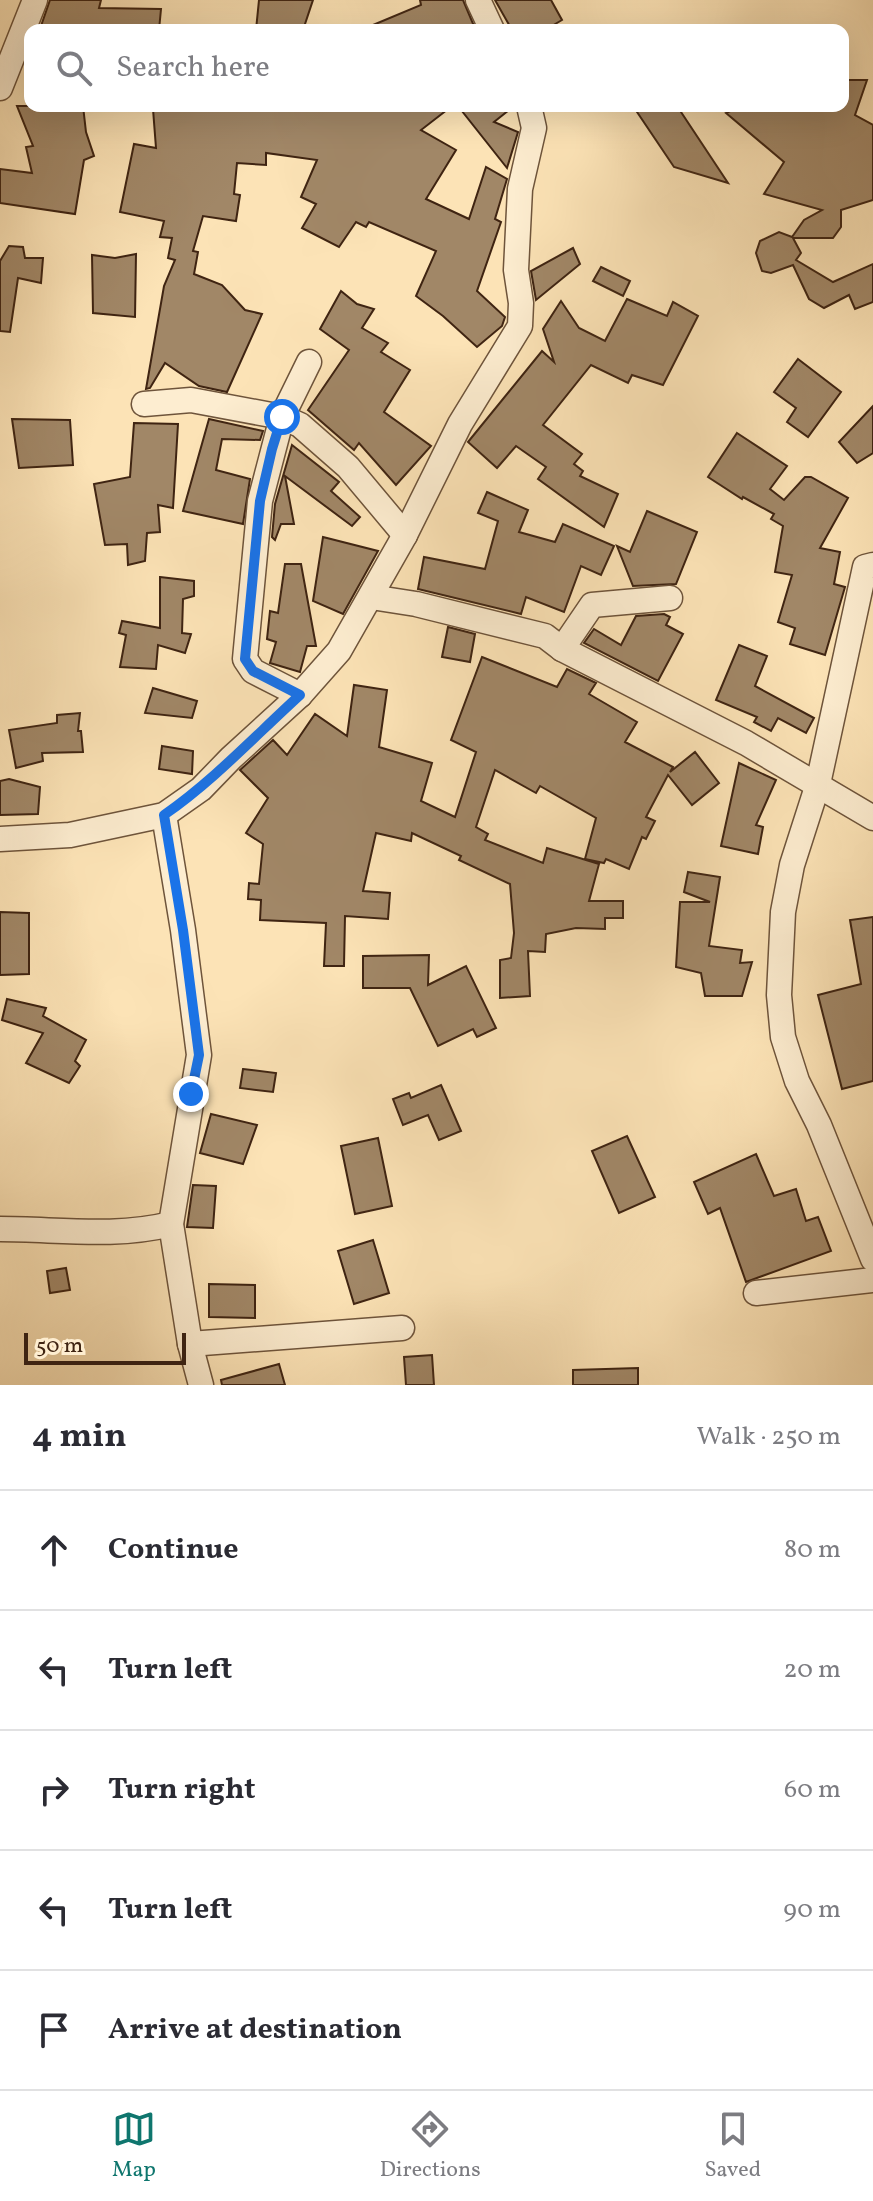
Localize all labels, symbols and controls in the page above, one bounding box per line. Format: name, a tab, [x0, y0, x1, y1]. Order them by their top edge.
search box	[24, 24, 849, 112]
icon: search	[52, 46, 96, 90]
text: Search here	[116, 47, 270, 89]
route start	[264, 399, 300, 435]
route end	[173, 1076, 209, 1112]
scale bar	[24, 1329, 186, 1365]
text: 50 m	[36, 1331, 83, 1362]
text: 4 min	[32, 1414, 127, 1461]
text: Walk · 250 m	[697, 1419, 841, 1455]
icon: ahead	[32, 1528, 76, 1572]
text: Continue	[108, 1529, 239, 1571]
text: 80 m	[784, 1532, 841, 1568]
icon: left	[32, 1648, 76, 1692]
text: Turn left	[108, 1649, 232, 1691]
text: 20 m	[783, 1652, 841, 1688]
icon: right	[32, 1768, 76, 1812]
text: Turn right	[108, 1769, 256, 1811]
text: 60 m	[784, 1772, 841, 1808]
icon: left	[32, 1888, 76, 1932]
text: Turn left	[108, 1889, 232, 1931]
text: 90 m	[783, 1892, 841, 1928]
icon: arrive	[32, 2008, 76, 2052]
text: Arrive at destination	[108, 2009, 402, 2051]
tab: Map	[112, 2107, 156, 2186]
tab: Directions	[380, 2107, 481, 2186]
tab: Saved	[704, 2107, 761, 2186]

